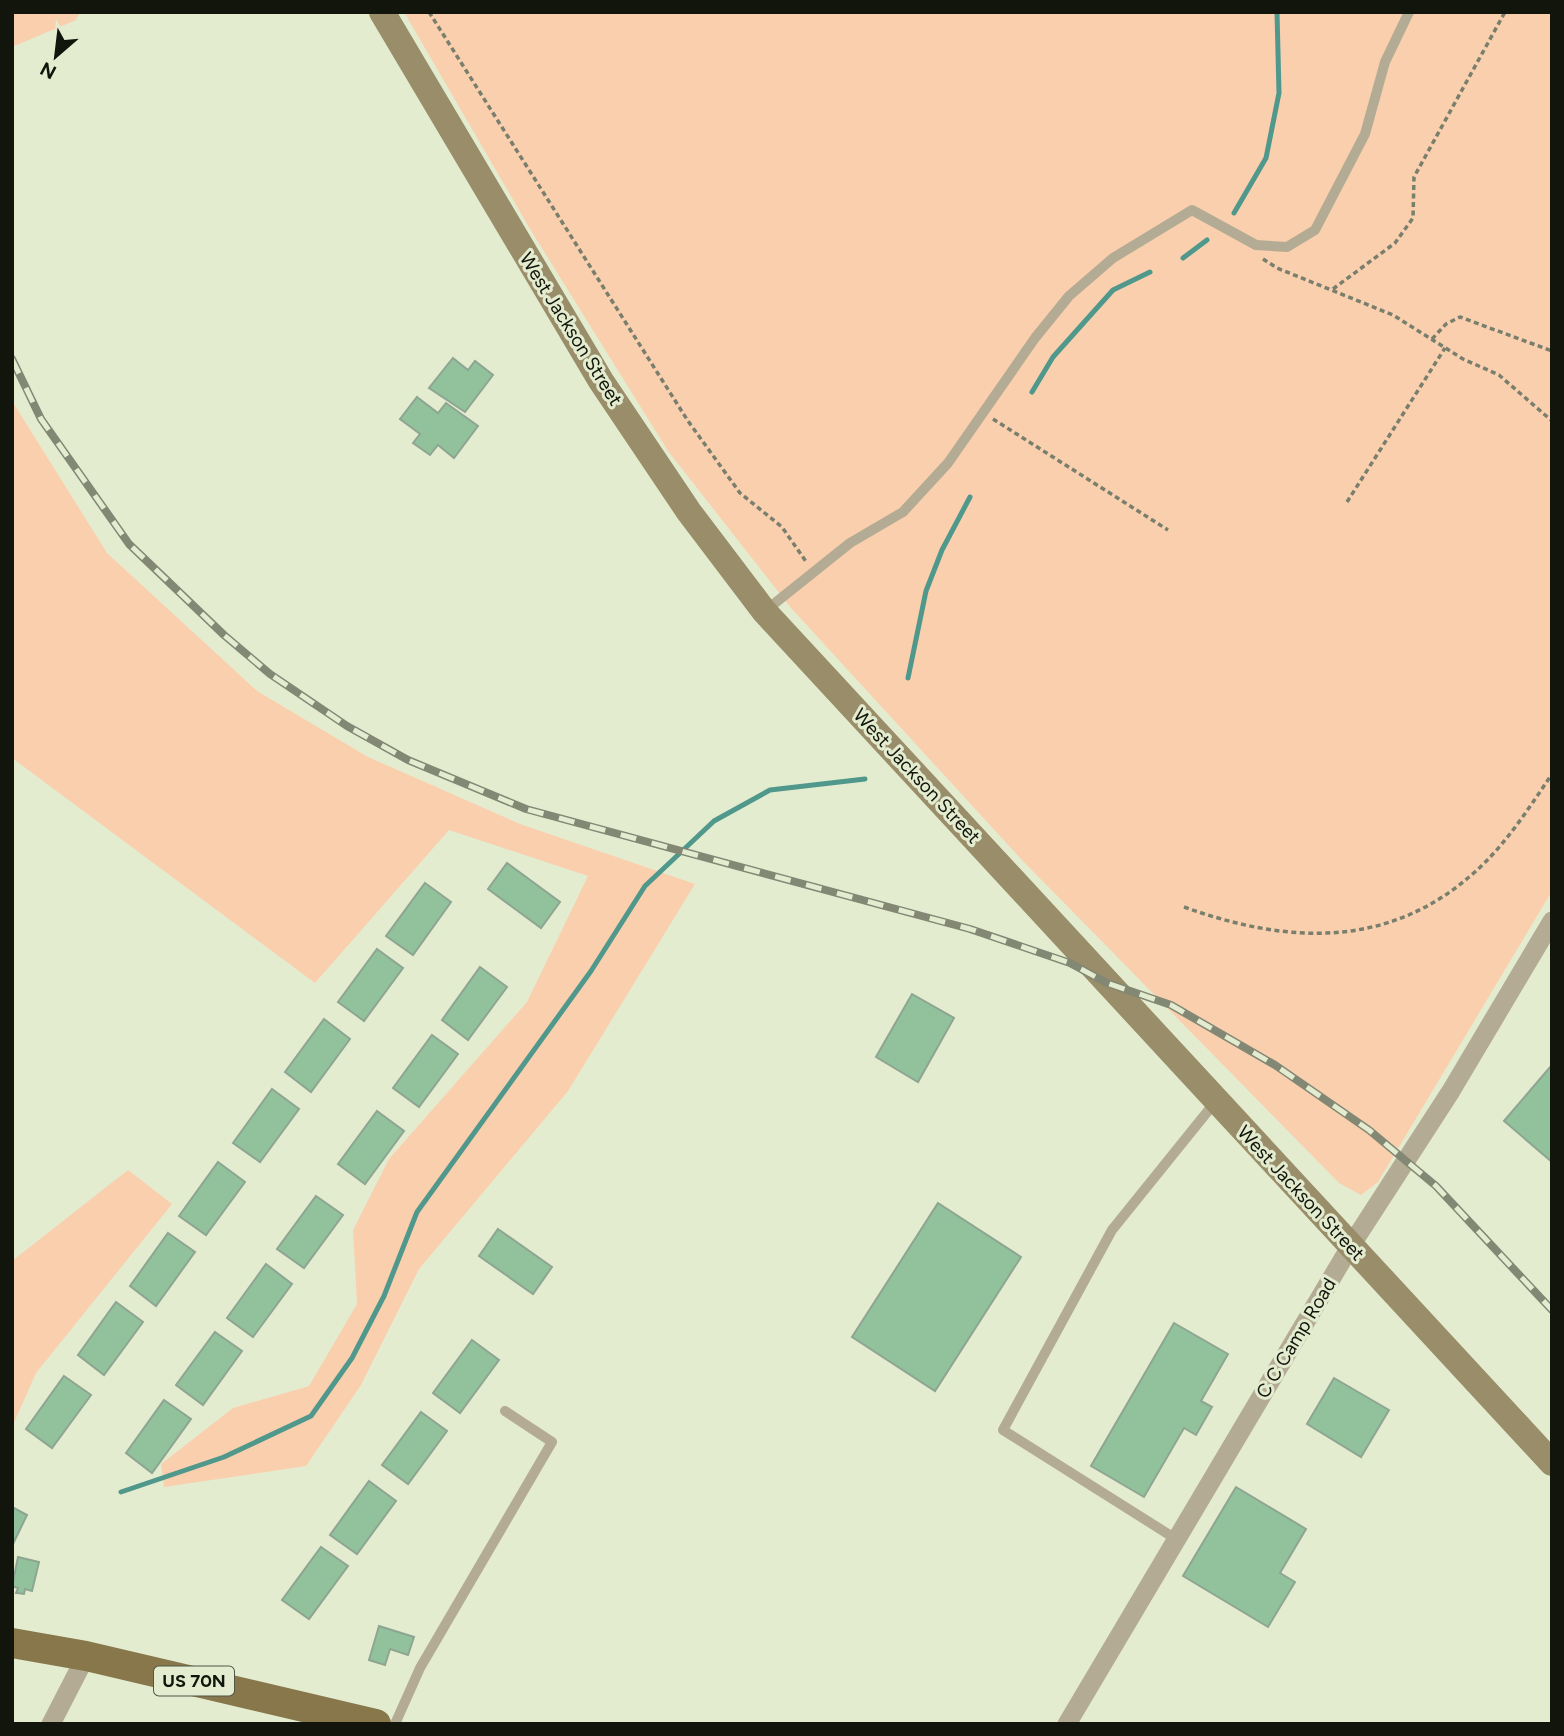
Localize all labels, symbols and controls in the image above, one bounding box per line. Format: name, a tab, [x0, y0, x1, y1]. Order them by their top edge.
north arrow	[21, 21, 91, 91]
text: N	[36, 57, 60, 84]
street label: West Jackson Street	[515, 248, 627, 410]
street label: West Jackson Street	[849, 704, 985, 848]
street label: West Jackson Street	[1233, 1121, 1369, 1265]
street label: C C Camp Road	[1251, 1274, 1341, 1402]
road number: US 70N	[154, 1666, 234, 1696]

